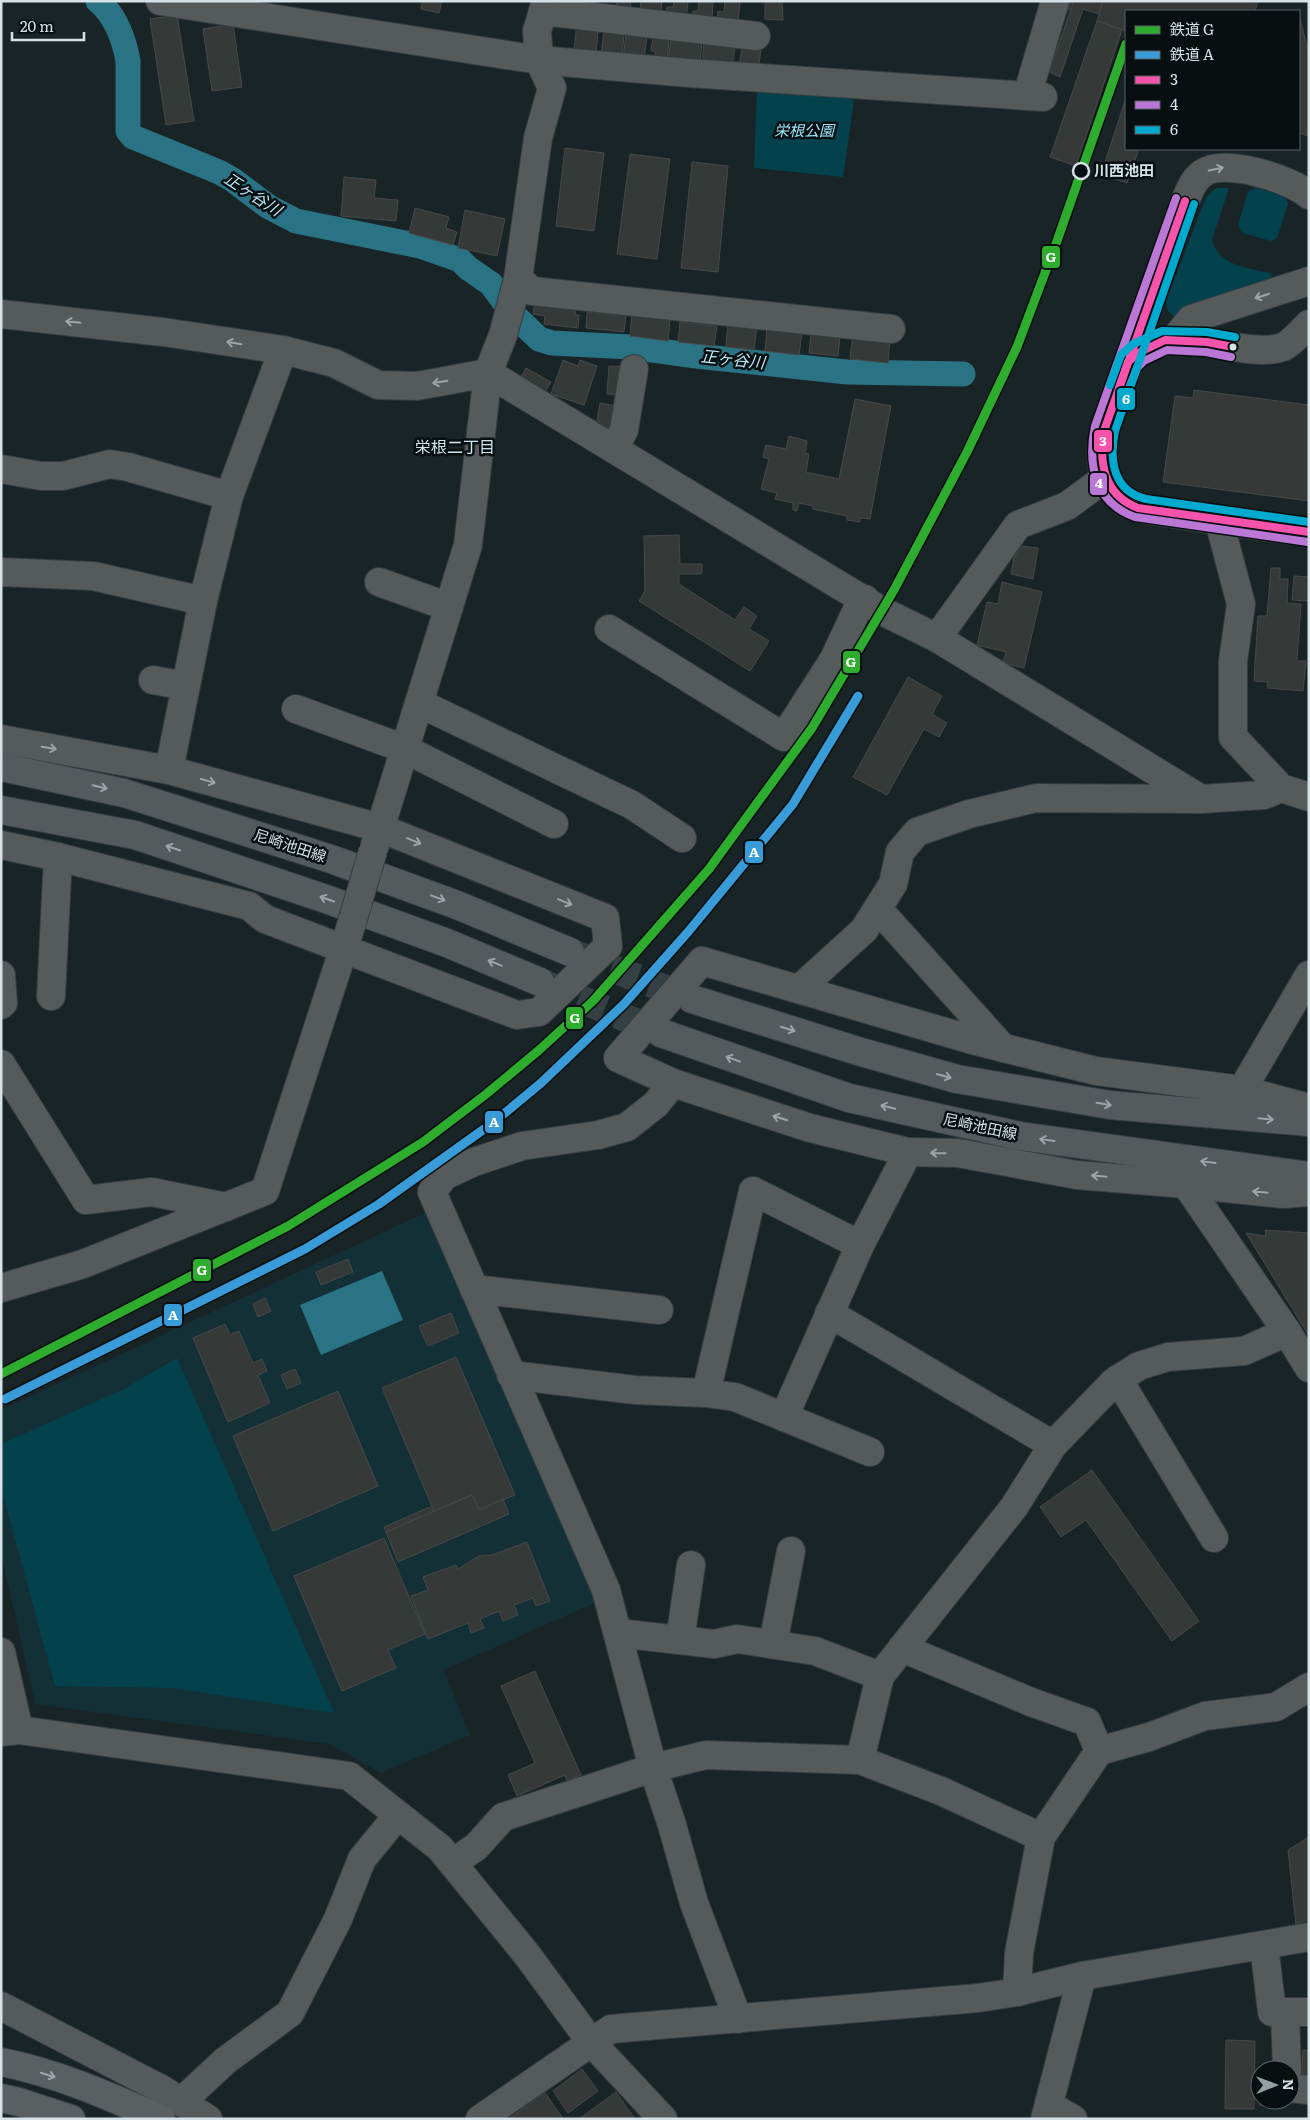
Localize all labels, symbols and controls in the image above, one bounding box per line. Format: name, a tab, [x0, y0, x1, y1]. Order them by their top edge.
scale bar	[12, 10, 85, 42]
legend	[1125, 10, 1300, 150]
text: 20 m	[20, 14, 54, 37]
text: 鉄道 G	[1170, 17, 1214, 40]
text: 鉄道 A	[1170, 42, 1214, 65]
text: 3	[1170, 67, 1178, 90]
text: 4	[1170, 92, 1178, 115]
text: 6	[1170, 117, 1178, 140]
park label: 栄根公園	[774, 118, 836, 141]
place label: 川西池田	[1094, 158, 1154, 181]
marker: 川西池田	[1072, 162, 1090, 180]
one-way arrow	[1208, 164, 1224, 173]
water label: 正ヶ谷川	[220, 166, 289, 222]
line badge: G	[1041, 245, 1061, 269]
text: G	[1046, 246, 1057, 266]
one-way arrow	[1255, 292, 1271, 301]
one-way arrow	[66, 317, 82, 327]
one-way arrow	[227, 337, 243, 347]
unlabelled marker	[1228, 342, 1238, 352]
water label: 正ヶ谷川	[700, 343, 768, 373]
one-way arrow	[433, 378, 449, 387]
line badge: 6	[1116, 387, 1136, 411]
text: 6	[1122, 388, 1130, 408]
line badge: 3	[1093, 429, 1113, 453]
text: 3	[1099, 430, 1107, 450]
district label: 栄根二丁目	[415, 434, 495, 458]
line badge: 4	[1089, 472, 1108, 496]
text: 4	[1095, 472, 1104, 492]
line badge: G	[842, 650, 861, 674]
text: G	[846, 651, 857, 671]
one-way arrow	[41, 743, 57, 753]
one-way arrow	[200, 777, 216, 787]
one-way arrow	[92, 783, 108, 793]
street label: 尼崎池田線	[251, 822, 330, 867]
one-way arrow	[406, 837, 421, 847]
line badge: A	[744, 840, 764, 864]
text: A	[749, 841, 760, 861]
one-way arrow	[166, 843, 181, 852]
one-way arrow	[319, 894, 335, 904]
one-way arrow	[429, 894, 445, 903]
one-way arrow	[557, 897, 572, 907]
one-way arrow	[488, 958, 503, 967]
line badge: G	[565, 1006, 584, 1030]
text: G	[570, 1007, 581, 1027]
one-way arrow	[780, 1025, 796, 1035]
one-way arrow	[726, 1054, 742, 1063]
one-way arrow	[935, 1071, 951, 1081]
one-way arrow	[1095, 1099, 1111, 1109]
one-way arrow	[881, 1102, 897, 1111]
street label: 尼崎池田線	[941, 1106, 1019, 1145]
line badge: A	[484, 1110, 504, 1134]
text: A	[489, 1111, 500, 1131]
one-way arrow	[773, 1113, 788, 1122]
one-way arrow	[1257, 1114, 1273, 1123]
one-way arrow	[1040, 1135, 1056, 1145]
one-way arrow	[930, 1148, 946, 1158]
one-way arrow	[1201, 1157, 1217, 1167]
one-way arrow	[1091, 1172, 1107, 1181]
one-way arrow	[1253, 1187, 1269, 1197]
line badge: G	[192, 1258, 212, 1282]
text: G	[197, 1259, 208, 1279]
line badge: A	[163, 1303, 183, 1327]
text: A	[168, 1304, 179, 1324]
north arrow	[1250, 2060, 1300, 2110]
one-way arrow	[40, 2071, 56, 2081]
text: N	[1279, 2079, 1299, 2091]

